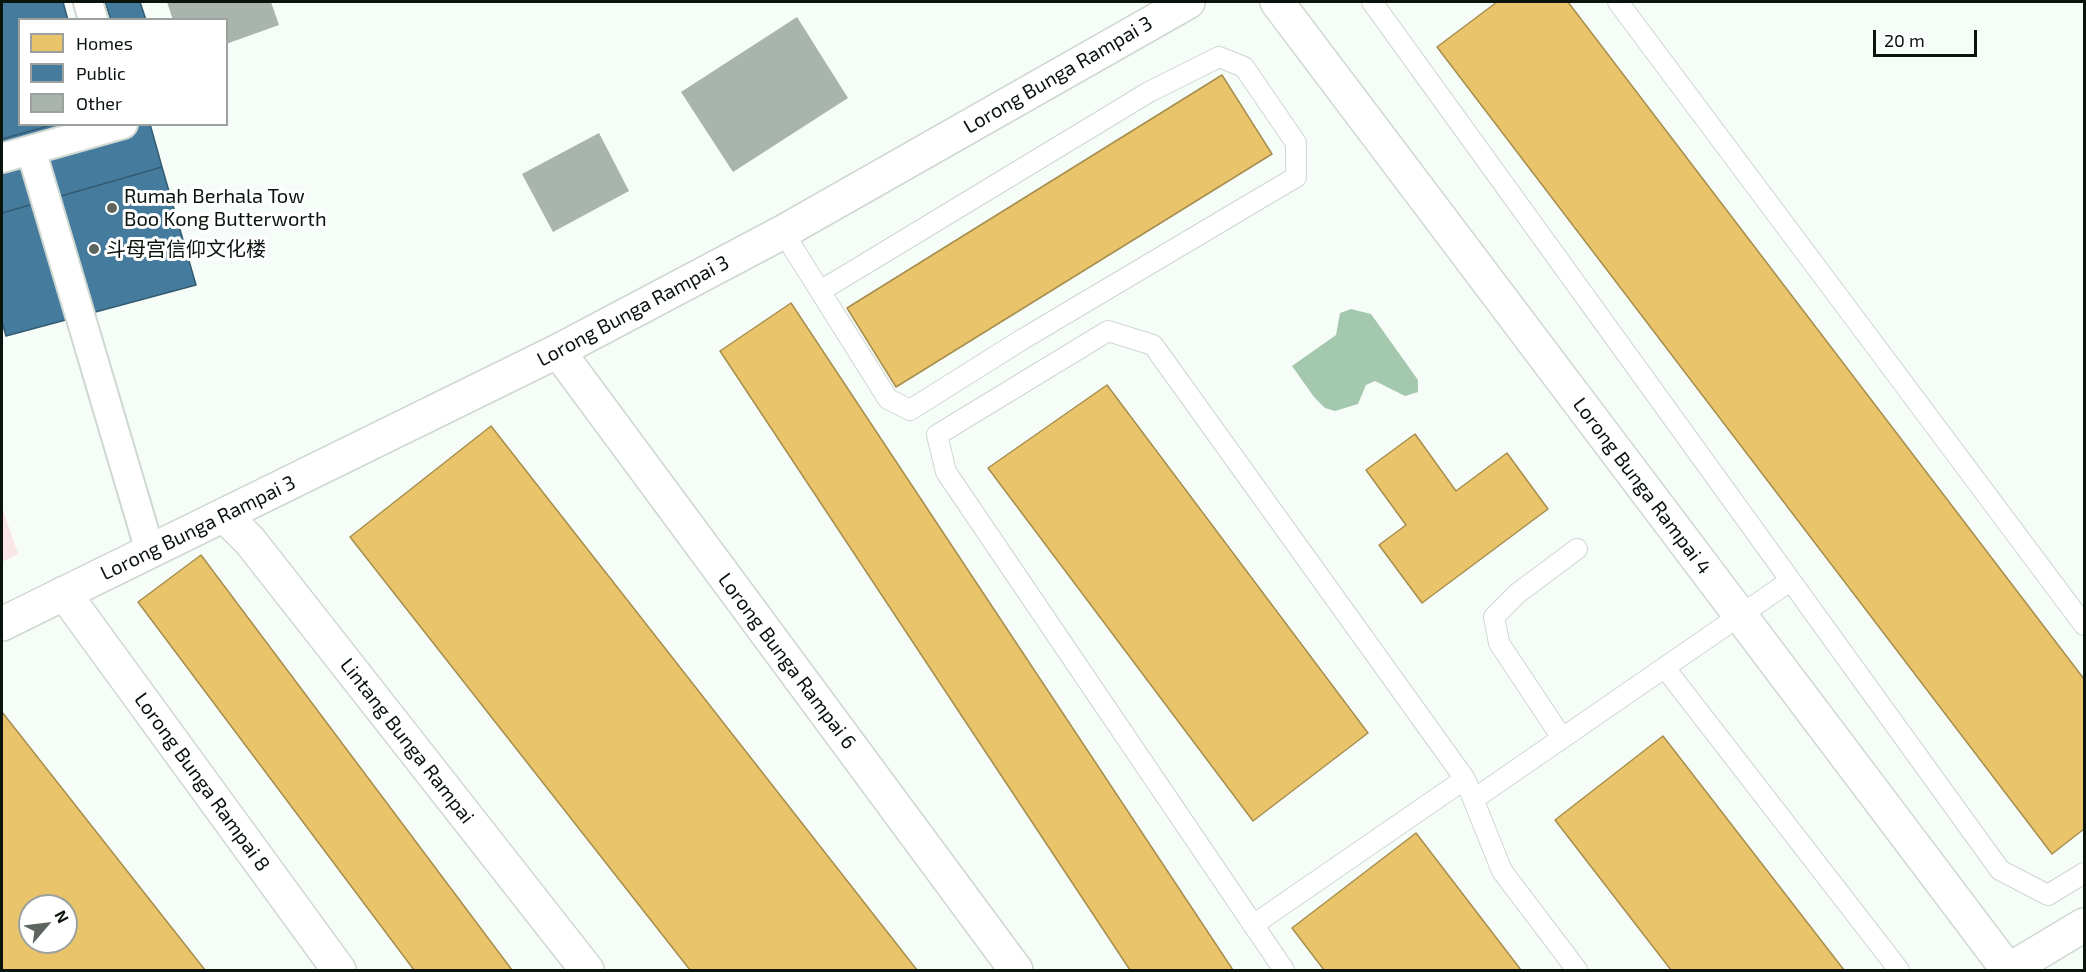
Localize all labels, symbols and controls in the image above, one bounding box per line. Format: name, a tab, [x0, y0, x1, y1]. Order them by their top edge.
street label: Lorong Bunga Rampai 3	[959, 11, 1157, 139]
legend	[18, 18, 228, 126]
scale bar	[1876, 18, 1980, 56]
text: 20 m	[1884, 29, 1925, 51]
text: Homes	[76, 32, 133, 54]
text: Public	[76, 62, 126, 84]
text: Other	[76, 92, 122, 114]
place label: Rumah Berhala Tow Boo Kong Butterworth	[124, 184, 327, 231]
marker: Rumah Berhala Tow Boo Kong Butterworth	[105, 201, 119, 215]
place label: 斗母宫信仰文化楼	[106, 237, 266, 261]
marker: 斗母宫信仰文化楼	[87, 242, 101, 256]
street label: Lorong Bunga Rampai 3	[533, 250, 733, 372]
street label: Lorong Bunga Rampai 4	[1568, 393, 1716, 579]
street label: Lorong Bunga Rampai 3	[97, 470, 299, 586]
street label: Lorong Bunga Rampai 6	[713, 568, 861, 754]
street label: Lintang Bunga Rampai	[335, 654, 479, 828]
street label: Lorong Bunga Rampai 8	[129, 688, 275, 876]
north arrow	[18, 894, 78, 954]
text: N	[51, 907, 74, 926]

